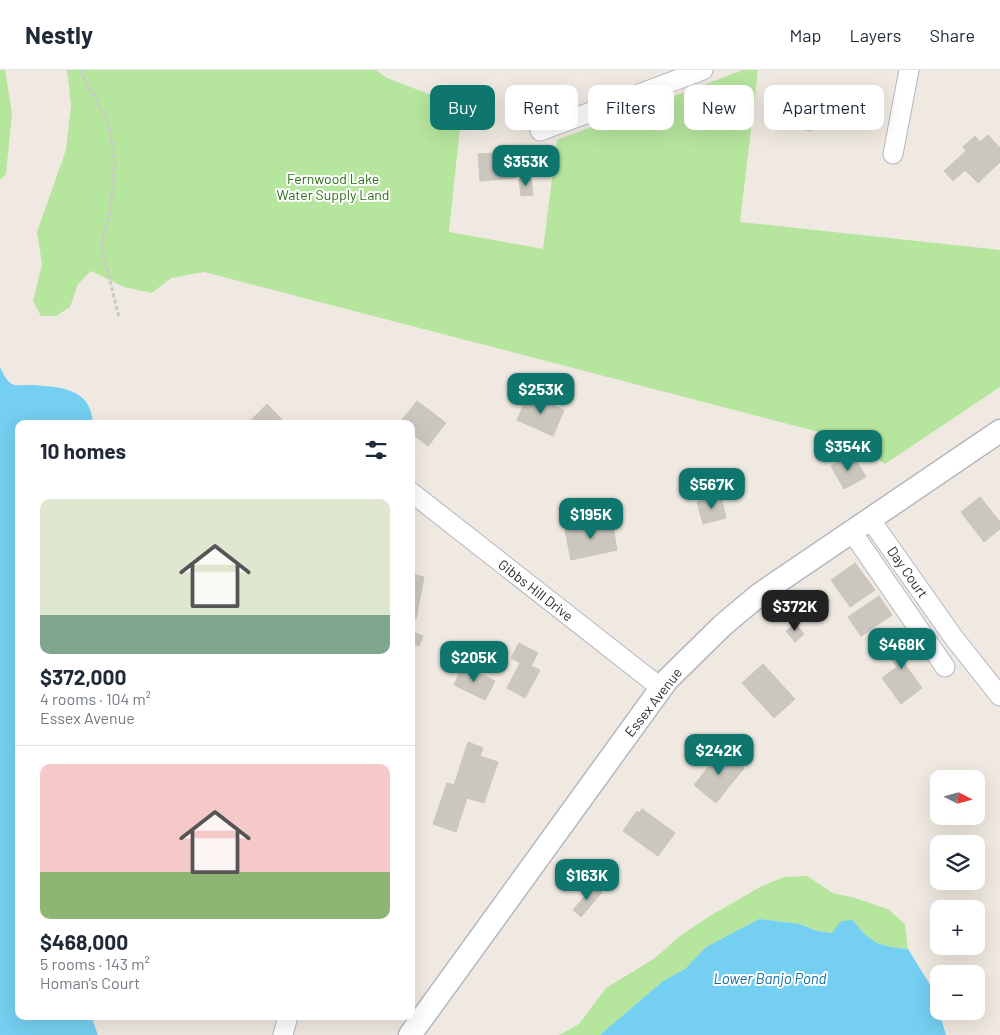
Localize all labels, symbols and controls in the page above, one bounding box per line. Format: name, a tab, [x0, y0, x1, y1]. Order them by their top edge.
text: Nestly	[25, 20, 93, 49]
text: Map	[789, 24, 821, 46]
text: Layers	[849, 24, 902, 46]
text: Share	[930, 24, 975, 46]
chip: Buy	[430, 85, 495, 130]
chip: Rent	[505, 85, 578, 130]
chip: Filters	[588, 85, 674, 130]
chip: New	[684, 85, 754, 130]
chip: Apartment	[764, 85, 884, 130]
pin: $353K	[491, 144, 561, 187]
text: $353K	[503, 151, 549, 170]
park label: Fernwood Lake Water Supply Land	[277, 170, 389, 203]
pin: $253K	[506, 372, 576, 415]
text: $253K	[518, 379, 564, 398]
pin: $354K	[813, 430, 883, 472]
icon: filters	[362, 436, 390, 464]
text: $354K	[825, 436, 871, 455]
text: 10 homes	[40, 438, 126, 463]
pin: $567K	[677, 468, 747, 510]
text: $567K	[690, 474, 734, 493]
pin: $195K	[556, 498, 626, 540]
text: $195K	[570, 504, 612, 523]
icon: home	[170, 531, 260, 621]
street label: Day Court	[884, 543, 932, 601]
street label: Gibbs Hill Drive	[495, 556, 577, 624]
pin: $372K	[760, 590, 830, 632]
text: $372K	[773, 596, 817, 615]
pin: $468K	[867, 628, 937, 670]
text: $468K	[879, 634, 925, 653]
pin: $205K	[439, 640, 509, 683]
text: $205K	[451, 647, 497, 666]
text: $372,000	[40, 664, 126, 689]
street label: Essex Avenue	[621, 664, 685, 740]
text: 4 rooms · 104 m²	[40, 689, 151, 708]
text: Essex Avenue	[40, 708, 135, 727]
pin: $242K	[684, 734, 754, 776]
text: $242K	[696, 740, 742, 759]
north arrow	[930, 770, 985, 825]
map controls	[930, 770, 985, 1020]
icon: home	[170, 797, 260, 887]
button: layers	[930, 835, 985, 890]
pin: $163K	[552, 858, 622, 901]
text: $163K	[566, 865, 608, 884]
button: +	[930, 900, 985, 955]
text: $468,000	[40, 929, 128, 954]
text: 5 rooms · 143 m²	[40, 954, 150, 973]
button: −	[930, 965, 985, 1020]
water label: Lower Banjo Pond	[713, 969, 827, 987]
text: Homan's Court	[40, 973, 140, 992]

